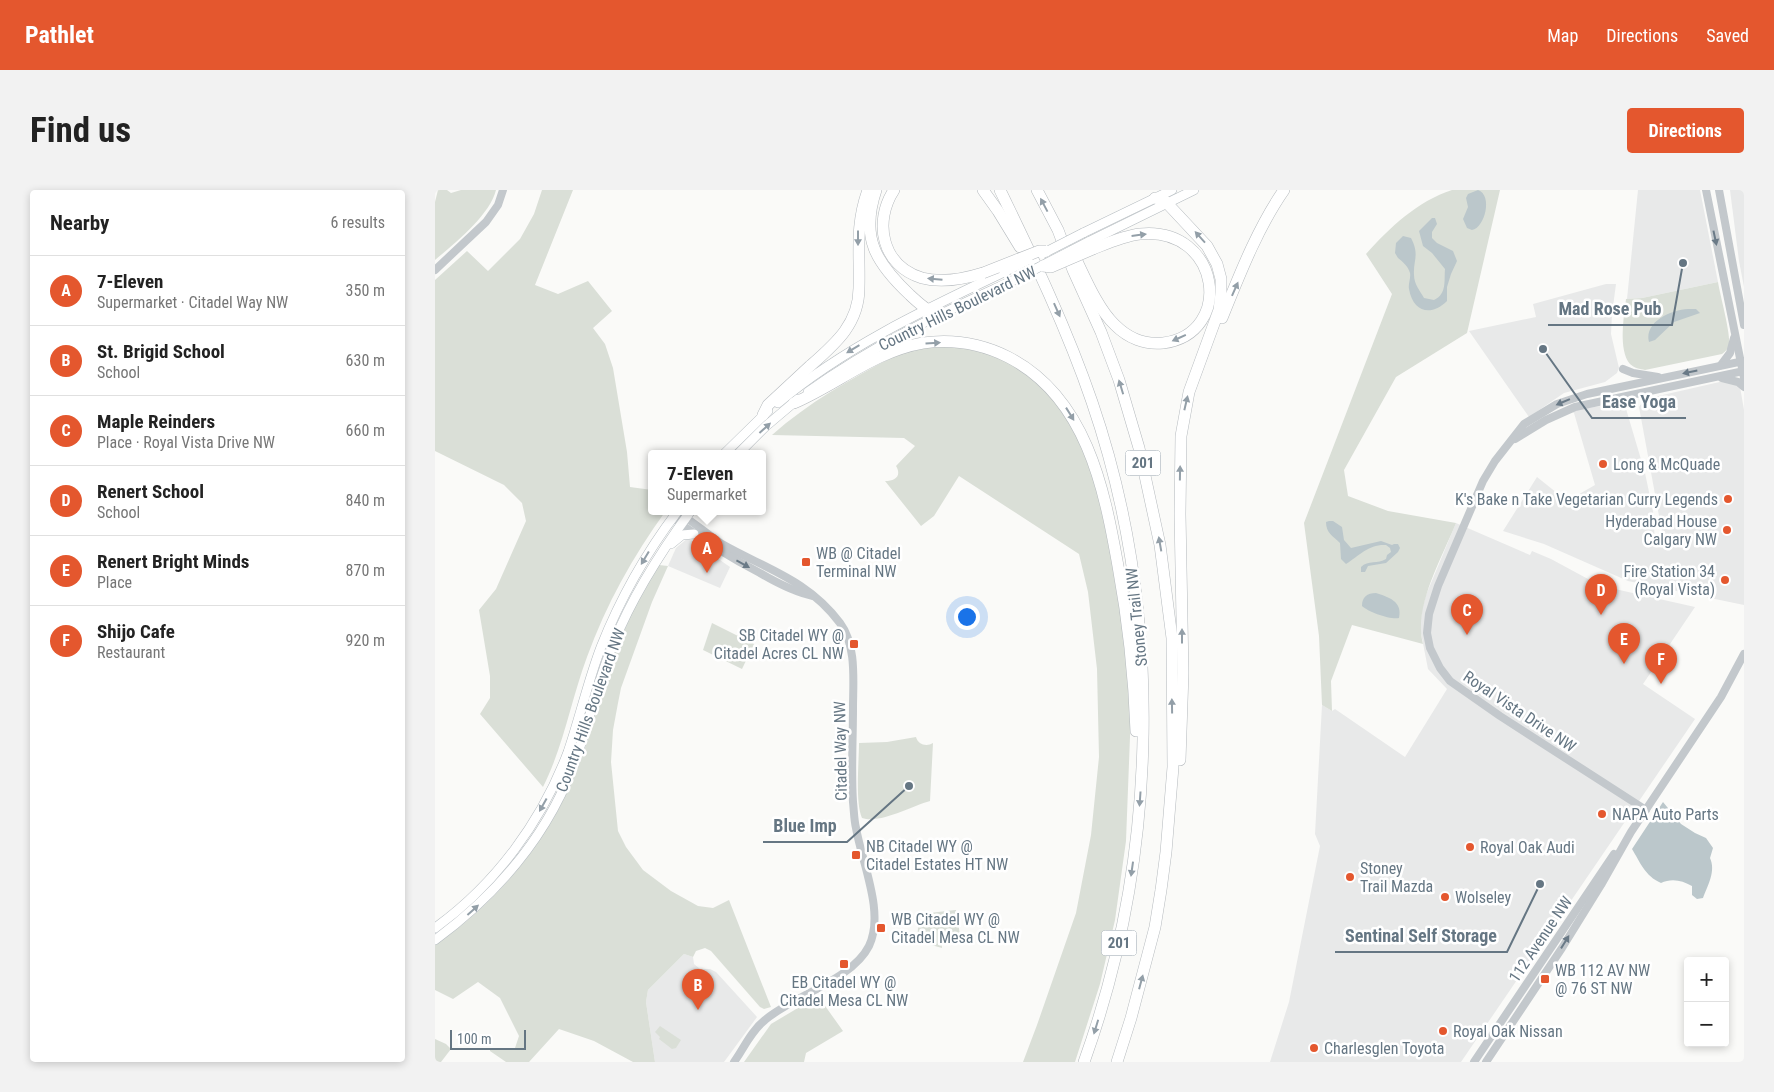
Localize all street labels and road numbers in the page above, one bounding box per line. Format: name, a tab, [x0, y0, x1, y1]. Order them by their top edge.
street label: Country Hills Boulevard NW	[875, 262, 1039, 355]
road number: 201	[1125, 450, 1161, 476]
street label: Stoney Trail NW	[1122, 567, 1151, 667]
street label: Country Hills Boulevard NW	[552, 626, 629, 795]
street label: Royal Vista Drive NW	[1460, 667, 1580, 756]
street label: Citadel Way NW	[830, 701, 851, 801]
street label: 112 Avenue NW	[1505, 893, 1576, 986]
road number: 201	[1101, 930, 1137, 956]

